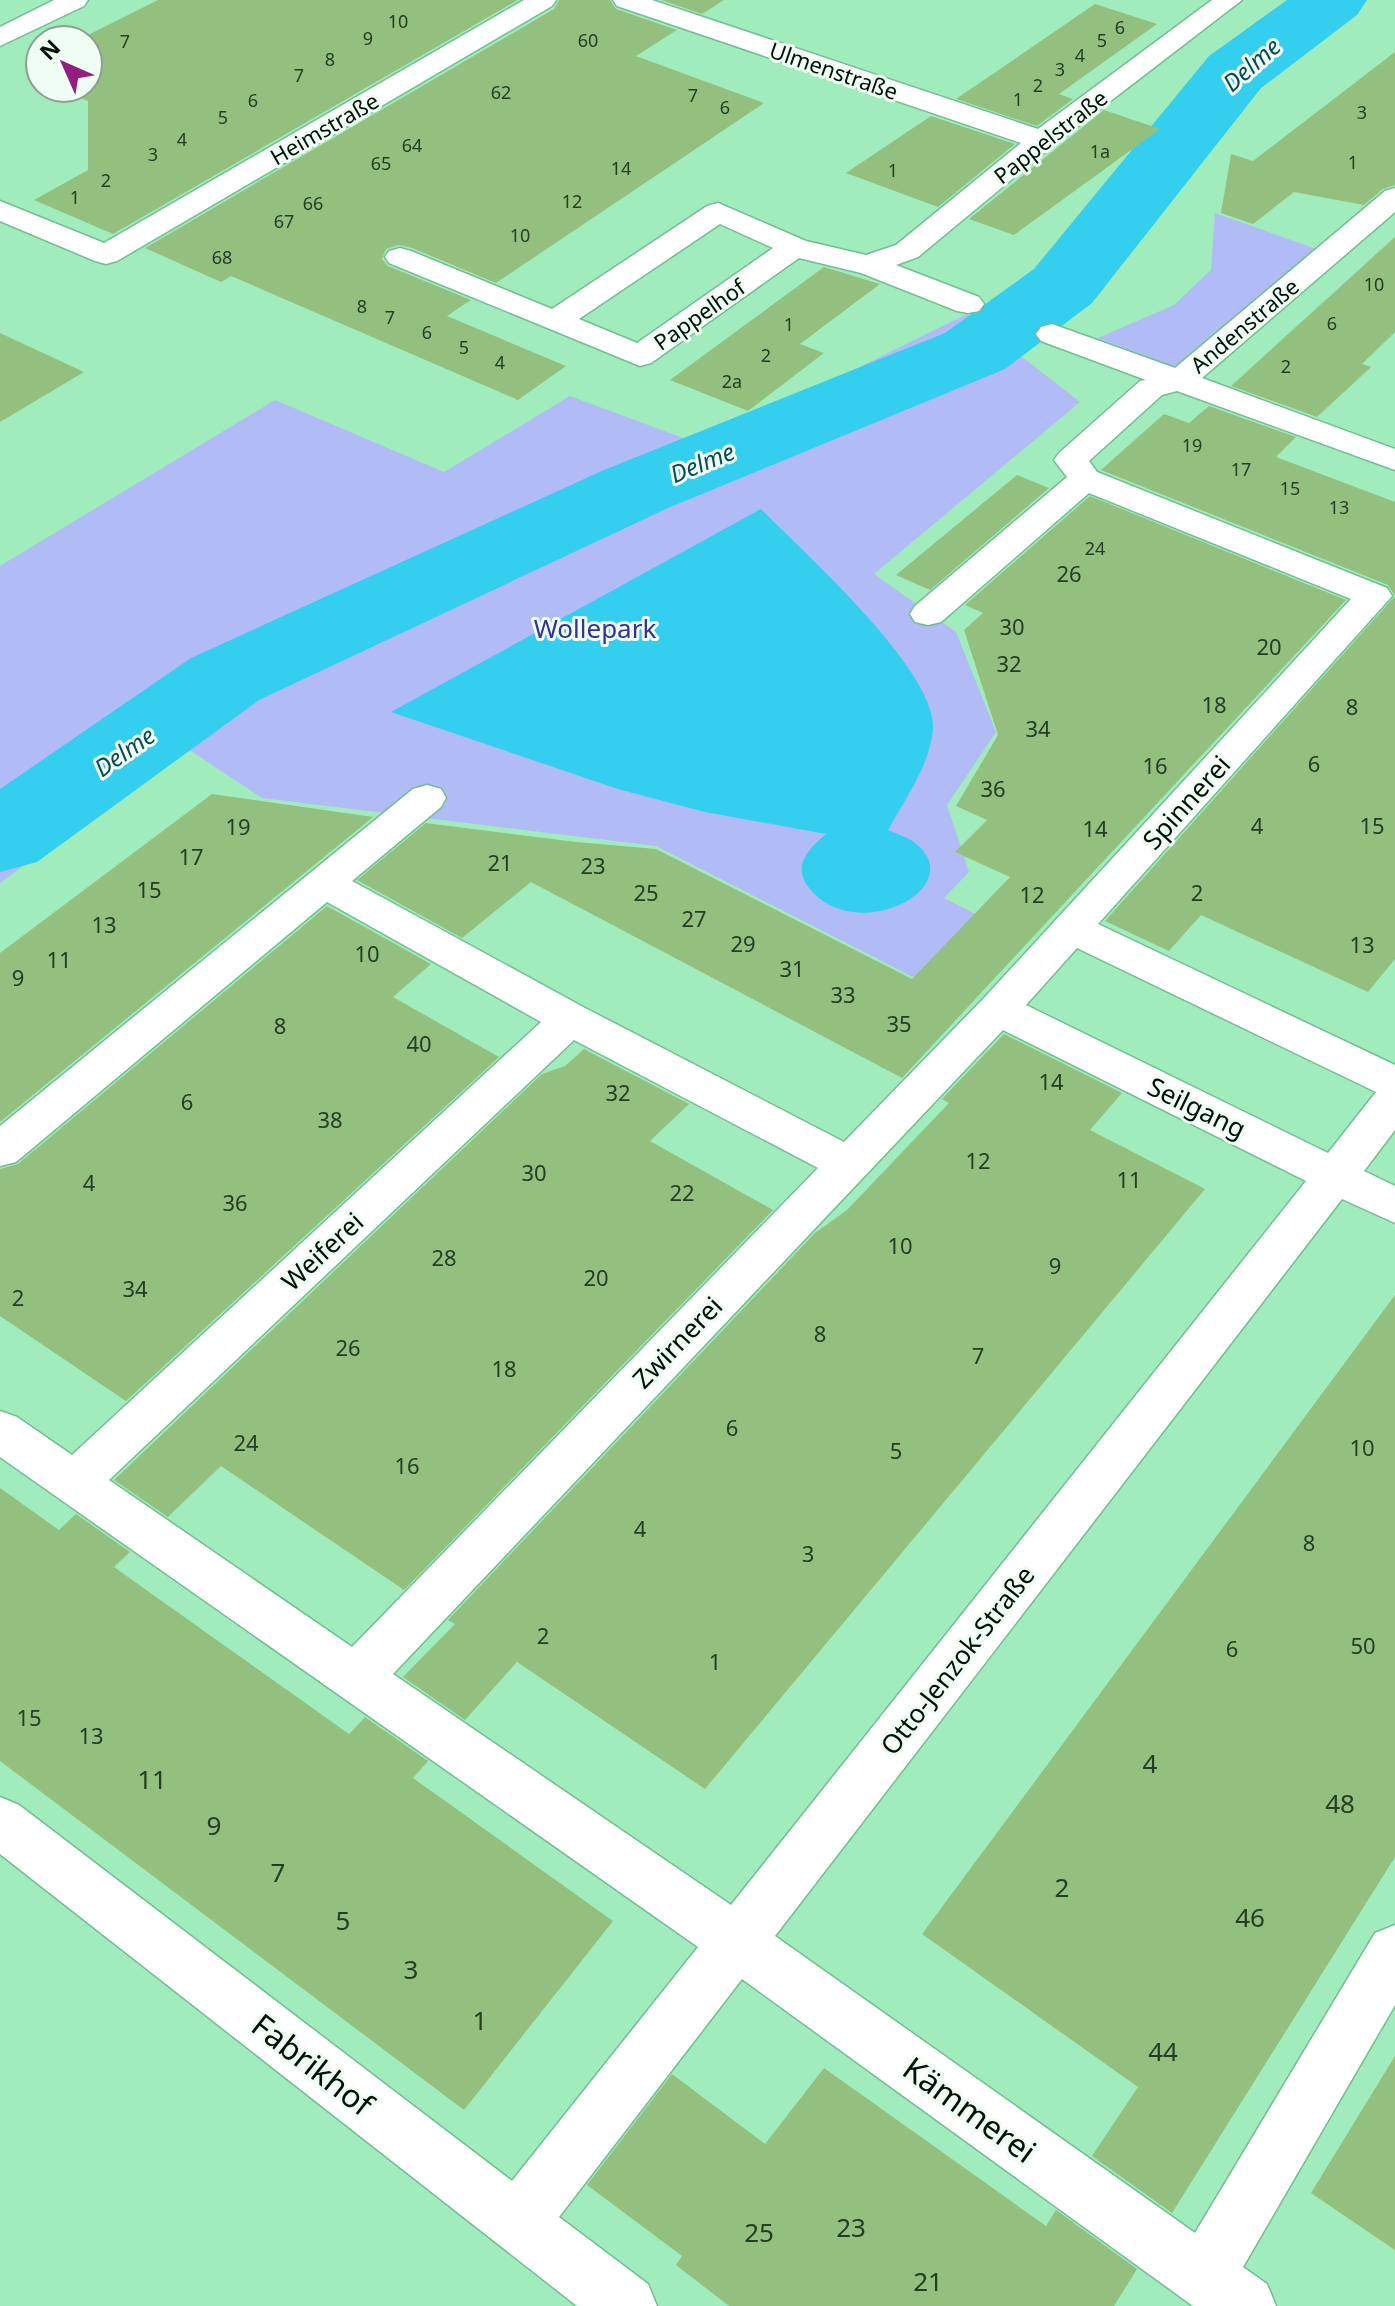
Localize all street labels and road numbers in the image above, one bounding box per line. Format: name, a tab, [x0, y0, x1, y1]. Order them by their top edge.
street label: Ulmenstraße	[766, 34, 902, 106]
street label: Pappelstraße	[987, 82, 1113, 190]
street label: Heimstraße	[264, 85, 384, 171]
street label: Pappelhof	[647, 271, 752, 356]
street label: Andenstraße	[1183, 271, 1305, 379]
street label: Spinnerei	[1134, 747, 1238, 857]
street label: Seilgang	[1142, 1068, 1252, 1146]
street label: Weiferei	[273, 1204, 371, 1298]
street label: Zwirnerei	[624, 1288, 730, 1396]
street label: Otto-Jenzok-Straße	[872, 1558, 1042, 1762]
street label: Fabrikhof	[243, 2003, 384, 2126]
street label: Kämmerei	[895, 2046, 1045, 2172]

